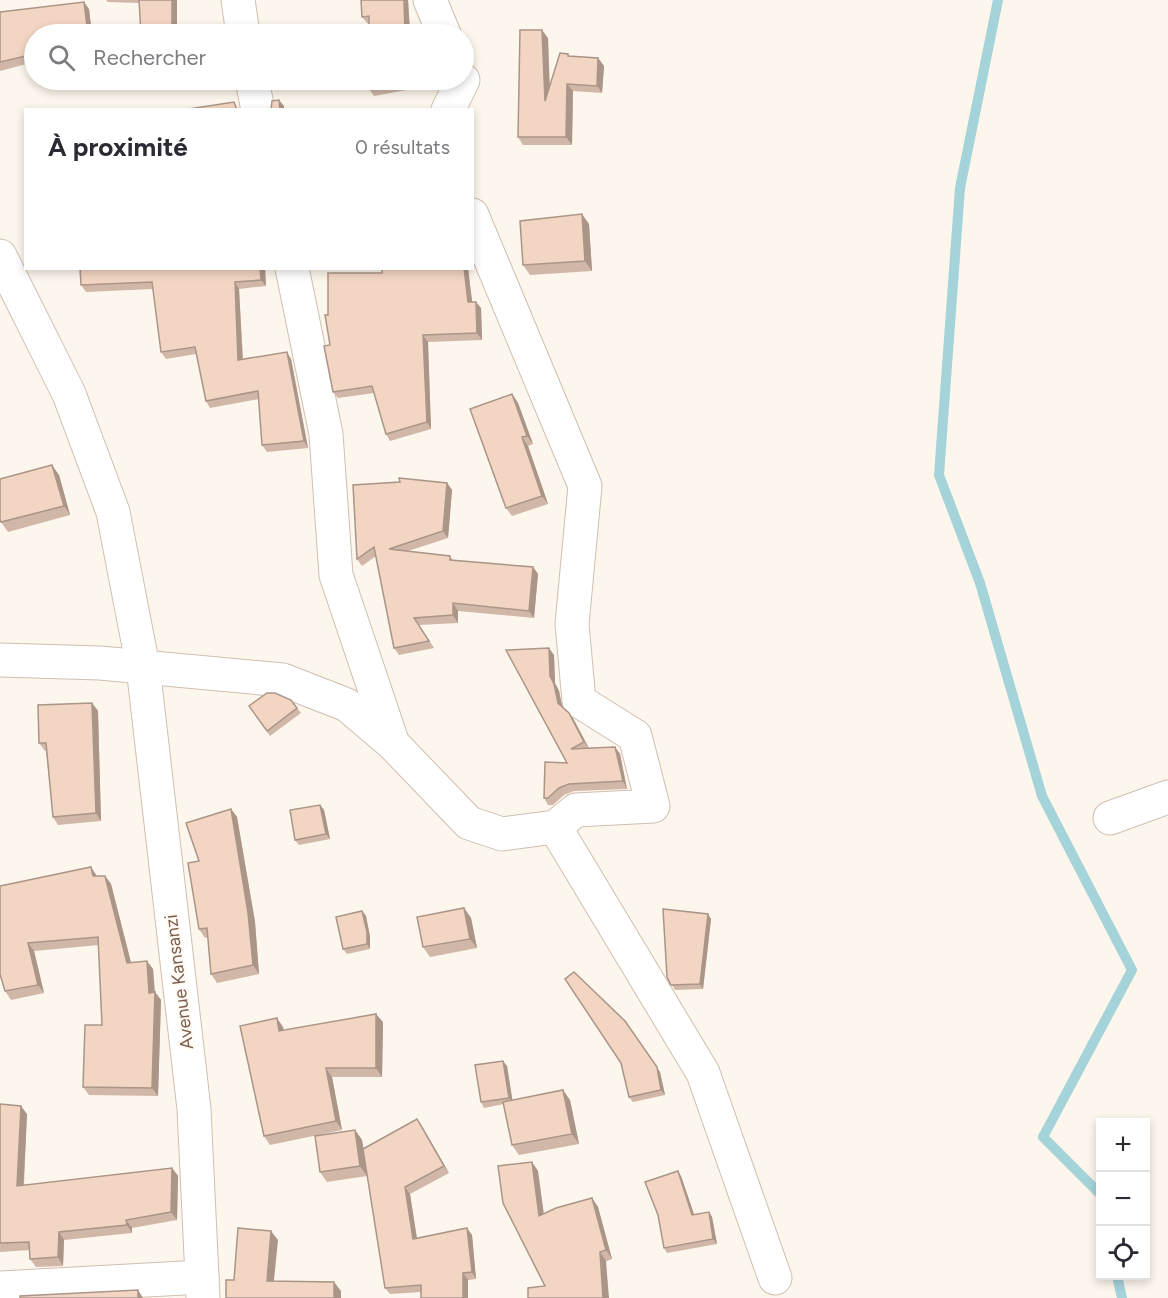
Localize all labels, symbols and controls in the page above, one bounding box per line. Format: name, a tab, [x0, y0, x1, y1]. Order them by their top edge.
search box	[24, 24, 474, 90]
icon: search	[45, 41, 78, 74]
text: Rechercher	[93, 44, 206, 71]
text: À proximité	[48, 131, 188, 163]
text: 0 résultats	[355, 135, 450, 159]
street label: Avenue Kansanzi	[160, 913, 198, 1051]
map controls	[1096, 1118, 1150, 1280]
button: +	[1096, 1118, 1150, 1172]
button: −	[1096, 1172, 1150, 1226]
button: locate	[1096, 1226, 1150, 1280]

